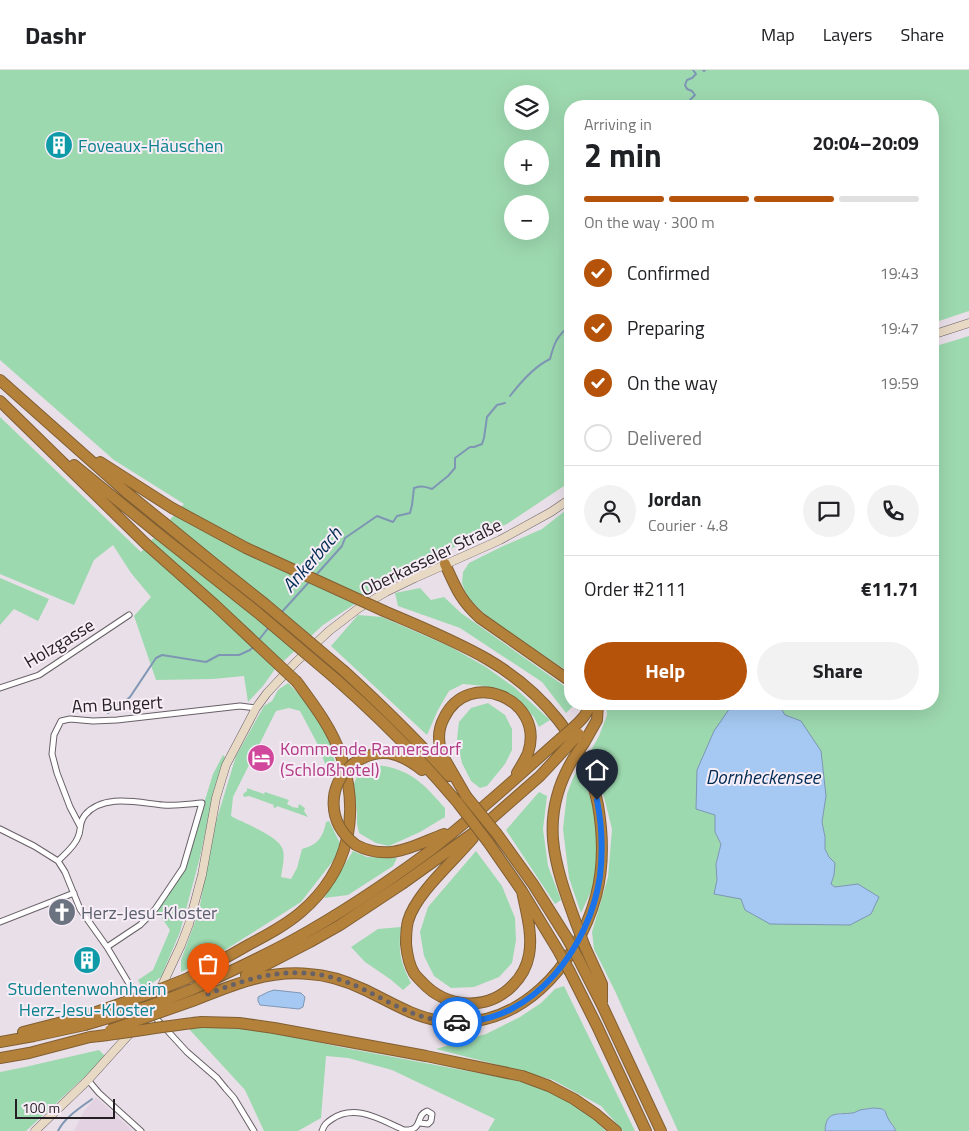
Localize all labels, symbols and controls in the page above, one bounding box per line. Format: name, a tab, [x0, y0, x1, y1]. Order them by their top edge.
text: Dashr	[25, 17, 86, 53]
text: Map	[761, 21, 795, 48]
text: Layers	[823, 21, 872, 48]
text: Share	[900, 21, 944, 48]
map controls	[504, 85, 549, 240]
button: layers	[504, 85, 549, 130]
text: Arriving in	[584, 112, 652, 136]
text: 20:04–20:09	[812, 128, 919, 157]
building icon: Foveaux-Häuschen	[44, 130, 74, 160]
text: 2 min	[584, 131, 662, 179]
place label: Foveaux-Häuschen	[78, 132, 223, 159]
button: +	[504, 140, 549, 185]
button: −	[504, 195, 549, 240]
text: On the way · 300 m	[584, 210, 715, 234]
text: Confirmed	[627, 258, 710, 287]
icon: check	[584, 259, 612, 287]
text: 19:43	[880, 261, 919, 285]
text: Preparing	[627, 313, 704, 342]
icon: check	[584, 314, 612, 342]
text: 19:47	[880, 316, 919, 340]
text: On the way	[627, 368, 718, 397]
icon: check	[584, 369, 612, 397]
text: 19:59	[880, 371, 919, 395]
text: Delivered	[627, 423, 702, 452]
text: Jordan	[648, 484, 701, 513]
button: person	[584, 485, 636, 537]
button: chat	[803, 485, 855, 537]
button: phone	[867, 485, 919, 537]
street label: Oberkasseler Straße	[356, 511, 506, 603]
text: Courier · 4.8	[648, 513, 728, 537]
water label: Ankerbach	[274, 519, 348, 598]
text: Order #2111	[584, 574, 686, 603]
text: €11.71	[861, 574, 919, 603]
street label: Holzgasse	[19, 611, 99, 675]
button: Help	[584, 642, 747, 700]
button: Share	[757, 642, 919, 700]
street label: Am Bungert	[71, 688, 164, 720]
place label: Kommende Ramersdorf (Schloßhotel)	[280, 735, 461, 783]
hotel icon: Kommende Ramersdorf (Schloßhotel)	[246, 743, 276, 773]
pin	[576, 749, 618, 800]
icon: home	[583, 756, 611, 784]
water label: Dornheckensee	[706, 762, 821, 791]
church icon: Herz-Jesu-Kloster	[47, 897, 77, 927]
place label: Herz-Jesu-Kloster	[81, 899, 217, 926]
pin	[187, 943, 229, 994]
building icon: Studentenwohnheim Herz-Jesu-Kloster	[72, 945, 102, 975]
icon: bag	[194, 950, 222, 978]
place label: Studentenwohnheim Herz-Jesu-Kloster	[8, 975, 166, 1023]
courier	[432, 997, 482, 1047]
icon: car	[443, 1008, 471, 1036]
scale bar	[15, 1096, 115, 1119]
text: 100 m	[22, 1097, 60, 1118]

